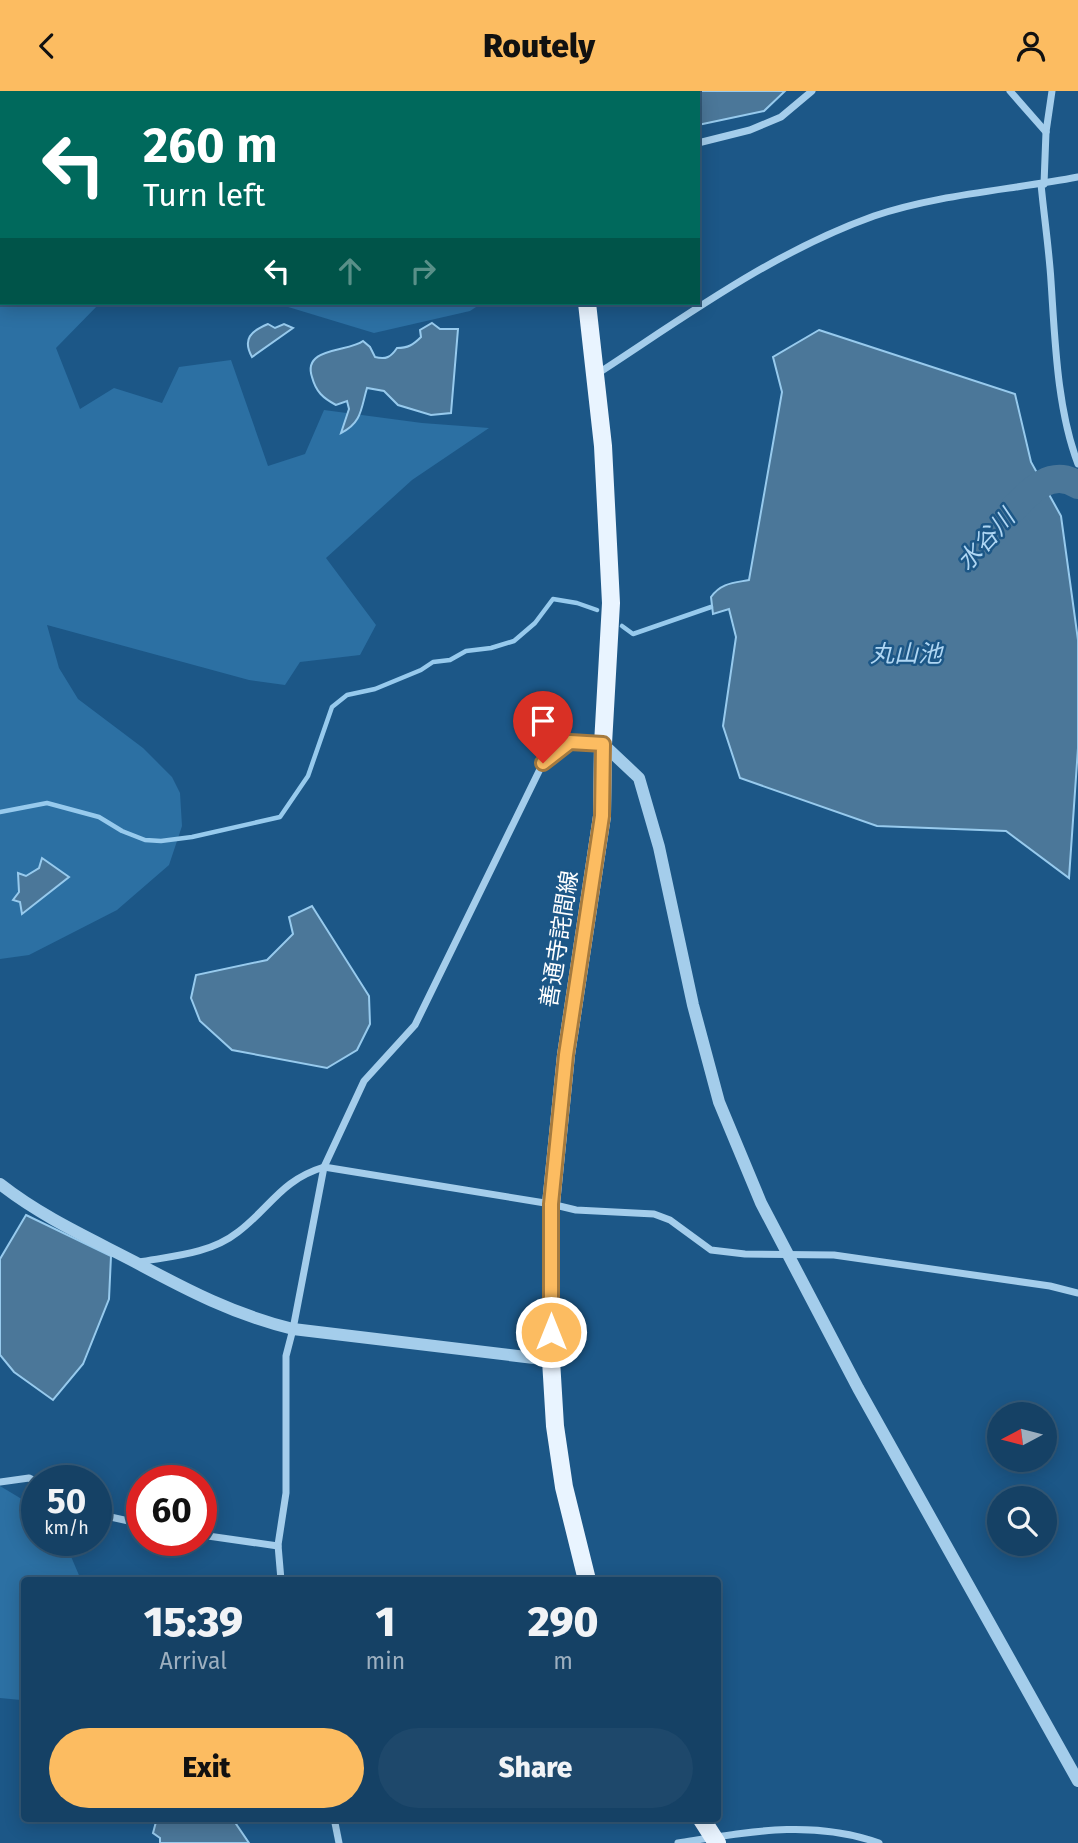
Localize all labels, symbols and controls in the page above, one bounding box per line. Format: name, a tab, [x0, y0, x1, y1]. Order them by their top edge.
icon: back	[28, 27, 66, 65]
text: Routely	[483, 27, 595, 65]
icon: person	[1012, 27, 1050, 65]
text: 260 m	[143, 116, 278, 175]
icon: left	[28, 119, 119, 210]
text: Turn left	[143, 176, 265, 214]
icon: left	[258, 252, 296, 290]
icon: ahead	[331, 252, 369, 290]
icon: right	[404, 252, 442, 290]
water label: 水谷川	[952, 502, 1023, 576]
water label: 丸山池	[870, 640, 944, 668]
pin	[513, 691, 573, 763]
icon: arrive	[524, 702, 562, 740]
street label: 善通寺詫間線	[534, 869, 584, 1009]
position arrow	[514, 1295, 588, 1369]
north arrow	[987, 1402, 1057, 1472]
map controls	[987, 1402, 1057, 1556]
speed limit sign: 60	[126, 1465, 217, 1556]
text: 50	[47, 1480, 86, 1522]
button: search	[987, 1486, 1057, 1556]
text: km/h	[44, 1517, 89, 1539]
text: 15:39	[144, 1597, 243, 1647]
text: 1	[375, 1597, 395, 1647]
text: 290	[528, 1597, 598, 1647]
text: Arrival	[160, 1647, 227, 1675]
text: min	[366, 1647, 405, 1675]
text: m	[553, 1647, 573, 1675]
button: Exit	[49, 1728, 364, 1808]
button: Share	[378, 1728, 693, 1808]

